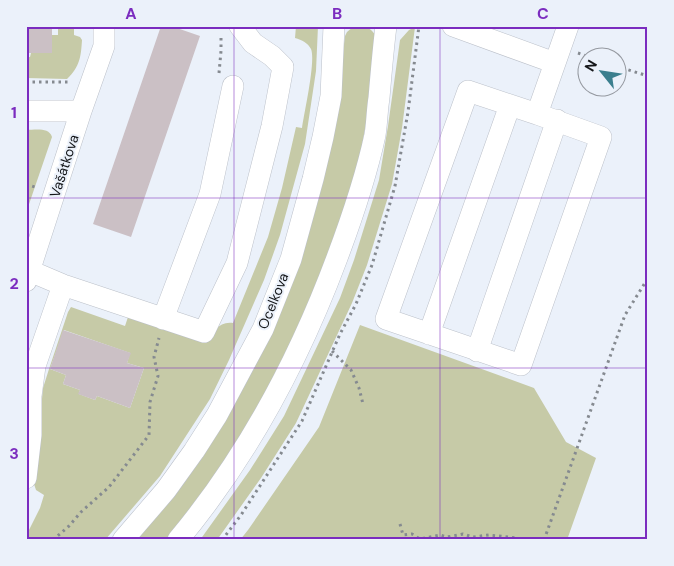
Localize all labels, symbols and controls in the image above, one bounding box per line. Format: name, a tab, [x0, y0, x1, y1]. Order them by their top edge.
text: A	[125, 3, 137, 24]
text: B	[332, 3, 342, 24]
text: C	[537, 3, 549, 24]
north arrow	[576, 48, 626, 98]
text: N	[580, 57, 601, 74]
text: 1	[11, 102, 17, 123]
street label: Vašátkova	[45, 132, 83, 200]
street label: Ocelkova	[254, 270, 292, 332]
text: 2	[9, 273, 19, 294]
text: 3	[9, 443, 19, 464]

